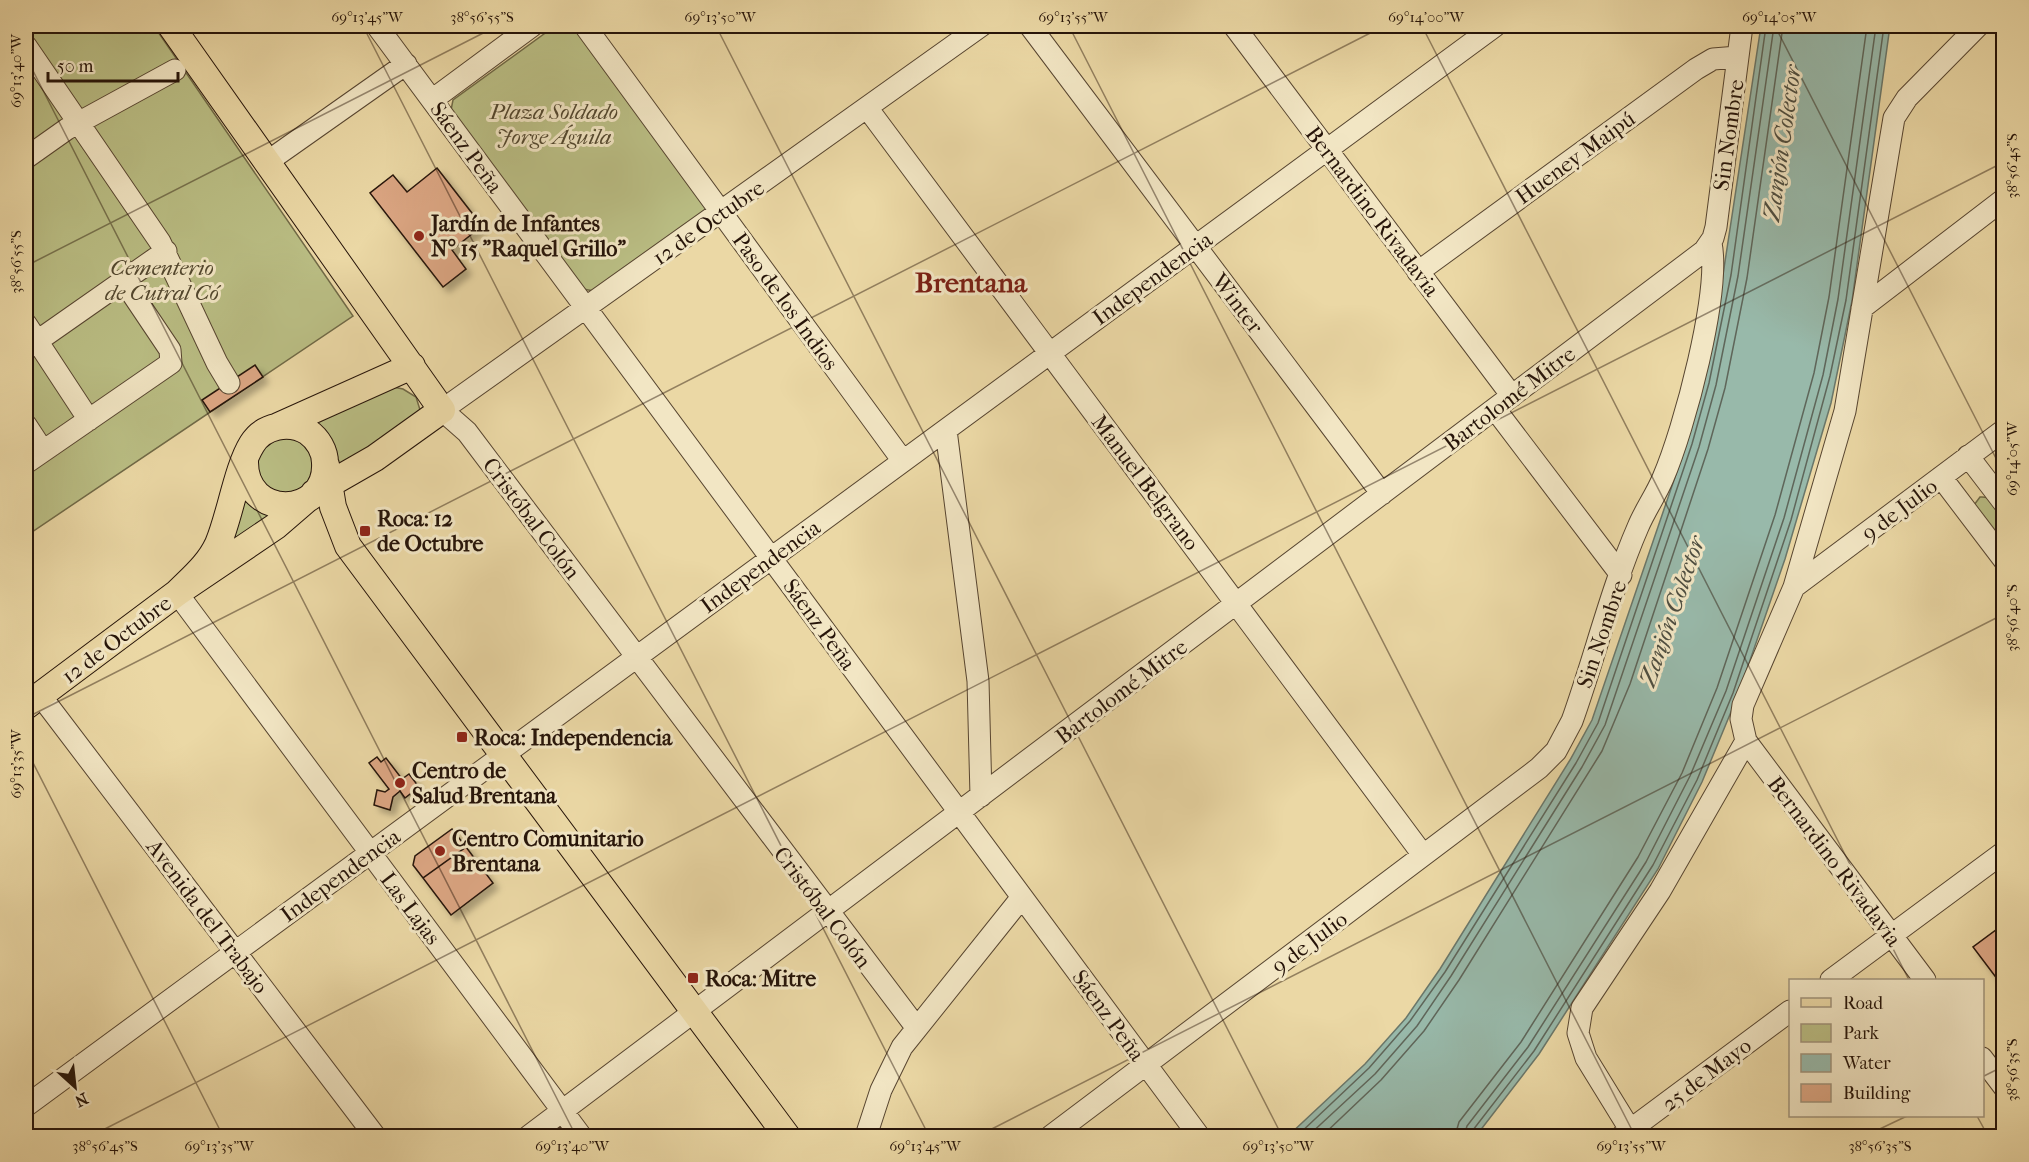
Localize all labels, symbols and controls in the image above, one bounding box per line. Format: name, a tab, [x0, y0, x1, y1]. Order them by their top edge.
text: 69°13'45"W	[331, 8, 404, 26]
text: 38°56'55"S	[450, 8, 514, 26]
text: 69°13'50"W	[684, 8, 757, 26]
text: 69°13'55"W	[1038, 8, 1109, 26]
text: 69°14'00"W	[1388, 8, 1465, 26]
text: 69°14'05"W	[1742, 8, 1817, 26]
text: 69°13'40"W	[7, 33, 25, 108]
scale bar	[48, 45, 178, 83]
text: 50 m	[57, 56, 94, 77]
water label: Zanjón Colector	[1757, 61, 1807, 225]
street label: Sin Nombre	[1708, 78, 1750, 193]
street label: Sáenz Peña	[424, 97, 508, 199]
park label: Plaza Soldado Jorge Águila	[489, 99, 618, 150]
street label: Hueney Maipú	[1511, 105, 1641, 210]
street label: Bernardino Rivadavia	[1300, 121, 1445, 302]
text: 38°56'45"S	[2003, 133, 2021, 199]
street label: 12 de Octubre	[648, 175, 769, 271]
place label: Jardín de Infantes N° 15 "Raquel Grillo"	[429, 211, 626, 262]
street label: Independencia	[1088, 226, 1218, 331]
street label: Paso de los Indios	[727, 228, 844, 375]
marker: Jardín de Infantes N° 15 "Raquel Grillo"	[412, 229, 426, 243]
text: 38°56'55"S	[7, 230, 25, 294]
park label: Cementerio de Cutral Có	[105, 255, 222, 306]
district label: Brentana	[915, 266, 1028, 299]
street label: Winter	[1206, 268, 1269, 339]
street label: Bartolomé Mitre	[1439, 341, 1581, 457]
street label: Manuel Belgrano	[1086, 410, 1205, 556]
text: 69°14'05"W	[2003, 421, 2021, 496]
street label: Cristóbal Colón	[477, 453, 586, 585]
street label: 9 de Julio	[1857, 473, 1942, 547]
place label: Roca: 12 de Octubre	[377, 506, 484, 557]
street label: Independencia	[696, 514, 826, 619]
marker: Roca: 12 de Octubre	[358, 524, 372, 538]
water label: Zanjón Colector	[1633, 530, 1711, 692]
street label: Sáenz Peña	[777, 574, 861, 676]
street label: Sin Nombre	[1571, 577, 1633, 692]
text: 38°56'40"S	[2003, 584, 2021, 652]
street label: 12 de Octubre	[57, 590, 177, 689]
street label: Bartolomé Mitre	[1051, 634, 1193, 750]
place label: Roca: Independencia	[474, 725, 673, 751]
text: 69°13'35"W	[7, 728, 25, 799]
marker: Roca: Independencia	[455, 730, 469, 744]
place label: Centro de Salud Brentana	[412, 758, 557, 809]
street label: Bernardino Rivadavia	[1762, 771, 1907, 952]
marker: Centro de Salud Brentana	[393, 776, 407, 790]
street label: Independencia	[276, 823, 406, 928]
place label: Centro Comunitario Brentana	[452, 826, 644, 877]
street label: Avenida del Trabajo	[140, 834, 274, 999]
street label: Cristóbal Colón	[768, 842, 877, 974]
marker: Centro Comunitario Brentana	[433, 844, 447, 858]
street label: Las Lajas	[375, 867, 446, 950]
street label: 9 de Julio	[1267, 906, 1352, 980]
street label: Sáenz Peña	[1066, 965, 1150, 1067]
place label: Roca: Mitre	[705, 966, 816, 992]
marker: Roca: Mitre	[686, 971, 700, 985]
legend	[1789, 979, 1984, 1117]
text: Road	[1843, 993, 1883, 1014]
text: Park	[1843, 1023, 1880, 1044]
street label: 25 de Mayo	[1657, 1033, 1757, 1117]
text: 38°56'35"S	[2003, 1038, 2021, 1102]
text: Water	[1842, 1053, 1891, 1074]
north arrow	[45, 1057, 105, 1117]
text: Building	[1843, 1083, 1911, 1104]
text: N	[71, 1089, 91, 1112]
text: 38°56'45"S	[72, 1137, 138, 1155]
text: 69°13'35"W	[184, 1137, 255, 1155]
text: 69°13'40"W	[535, 1137, 610, 1155]
text: 69°13'45"W	[889, 1137, 962, 1155]
text: 69°13'50"W	[1242, 1137, 1315, 1155]
text: 69°13'55"W	[1596, 1137, 1667, 1155]
text: 38°56'35"S	[1848, 1137, 1912, 1155]

